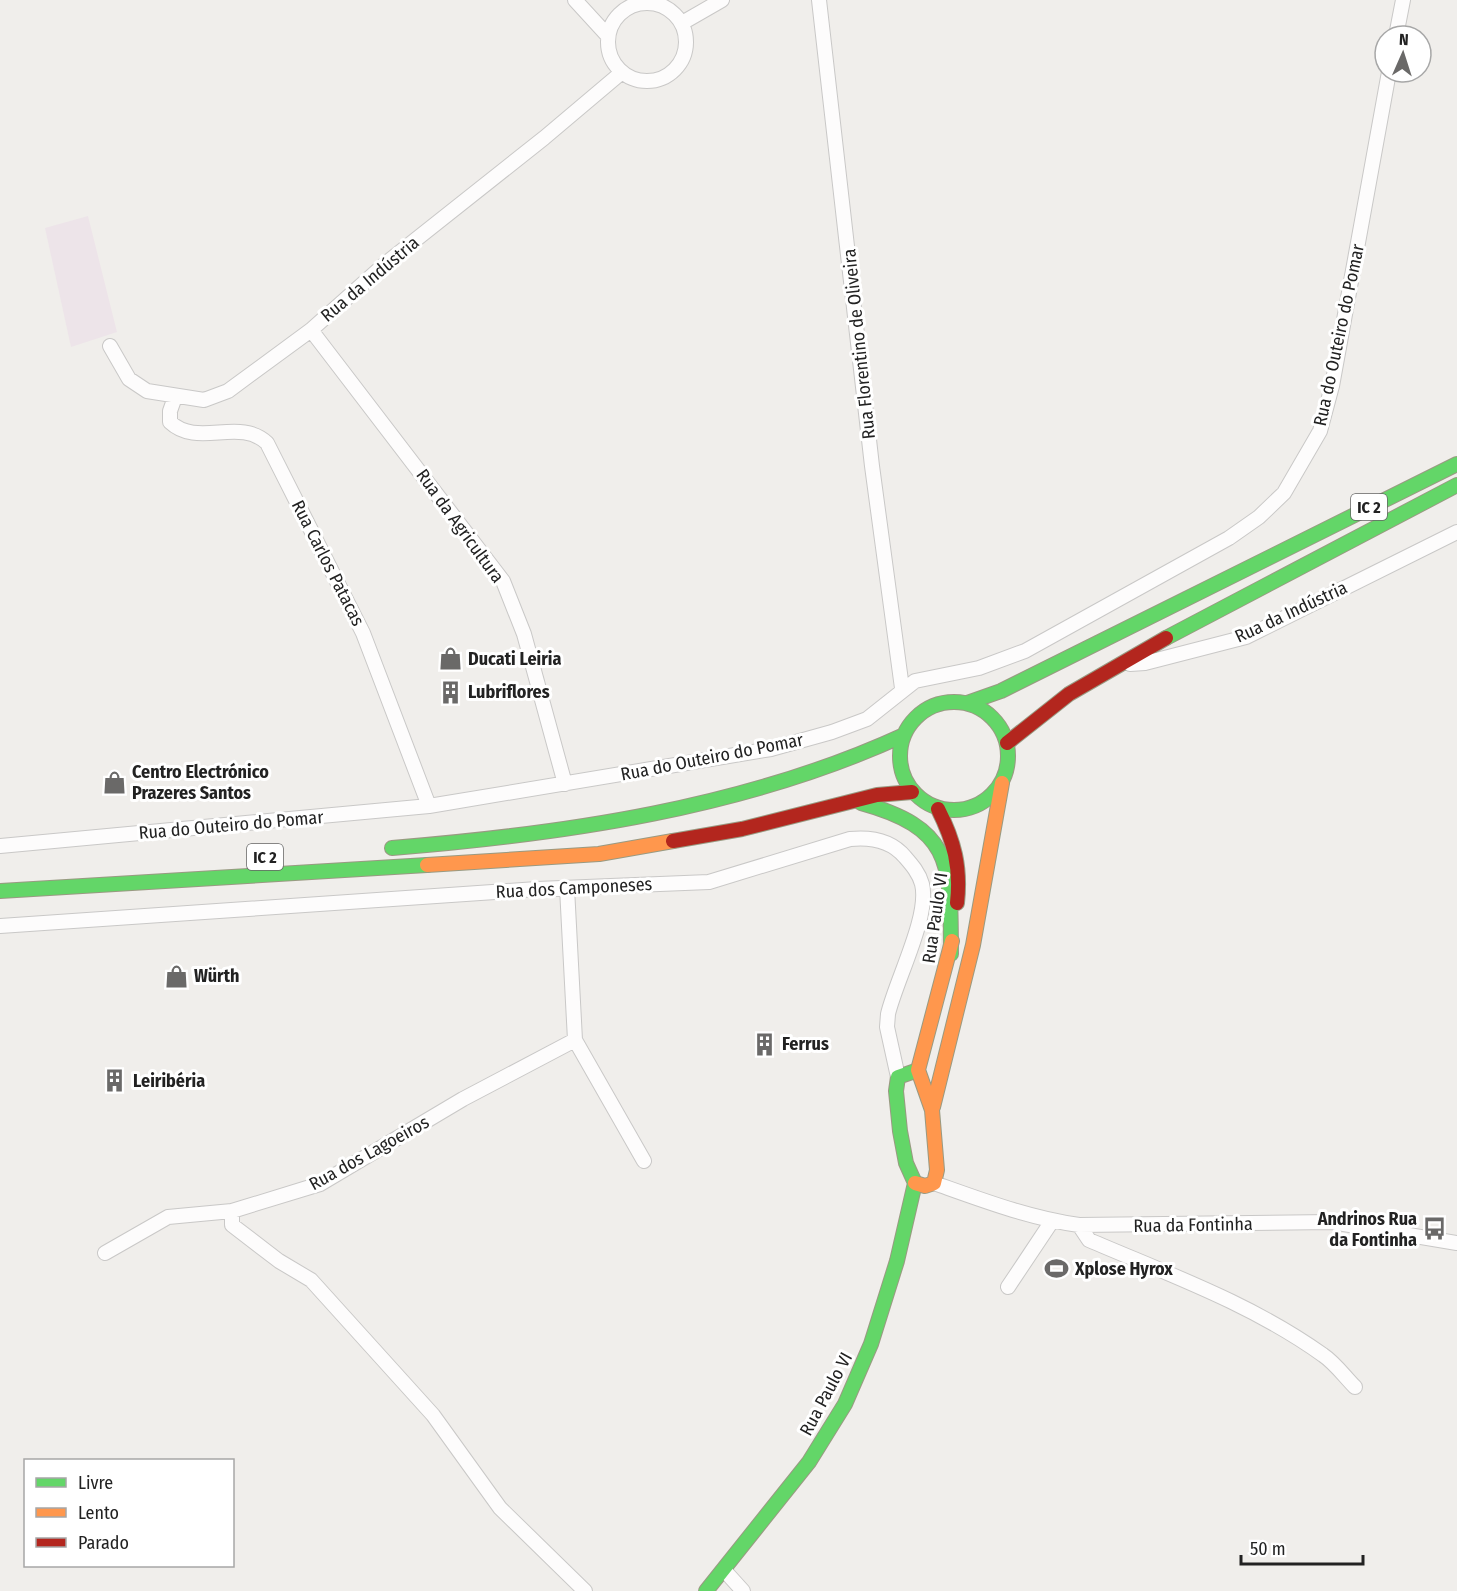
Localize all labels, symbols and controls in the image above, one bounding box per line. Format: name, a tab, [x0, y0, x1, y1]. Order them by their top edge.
north arrow	[1373, 24, 1433, 84]
text: N	[1398, 30, 1409, 49]
street label: Rua da Indústria	[316, 231, 424, 326]
street label: Rua do Outeiro do Pomar	[1309, 241, 1369, 428]
street label: Rua Florentino de Oliveira	[838, 248, 880, 440]
street label: Rua da Agricultura	[411, 465, 509, 587]
road number: IC 2	[1351, 494, 1387, 520]
street label: Rua Carlos Patacas	[287, 496, 369, 630]
street label: Rua da Indústria	[1231, 576, 1351, 648]
shop icon: Ducati Leiria	[437, 646, 463, 672]
place label: Ducati Leiria	[468, 648, 561, 670]
building icon: Lubriflores	[437, 679, 463, 705]
place label: Lubriflores	[468, 681, 550, 703]
street label: Rua do Outeiro do Pomar	[619, 728, 806, 785]
place label: Centro Electrónico Prazeres Santos	[132, 761, 269, 804]
shop icon: Centro Electrónico Prazeres Santos	[101, 769, 127, 795]
street label: Rua do Outeiro do Pomar	[138, 806, 325, 844]
road number: IC 2	[247, 844, 283, 870]
street label: Rua Paulo VI	[918, 871, 952, 965]
street label: Rua dos Camponeses	[495, 873, 653, 903]
shop icon: Würth	[163, 963, 189, 989]
place label: Würth	[194, 965, 239, 987]
building icon: Ferrus	[751, 1031, 777, 1057]
place label: Ferrus	[782, 1033, 829, 1055]
building icon: Leiribéria	[102, 1068, 128, 1094]
place label: Leiribéria	[133, 1070, 205, 1092]
street label: Rua dos Lagoeiros	[305, 1111, 433, 1195]
place label: Andrinos Rua da Fontinha	[1317, 1208, 1417, 1251]
street label: Rua da Fontinha	[1133, 1213, 1253, 1237]
bus stop icon: Andrinos Rua da Fontinha	[1422, 1216, 1448, 1242]
sports icon: Xplose Hyrox	[1044, 1256, 1070, 1282]
place label: Xplose Hyrox	[1074, 1258, 1173, 1280]
street label: Rua Paulo VI	[795, 1349, 857, 1439]
legend	[24, 1459, 234, 1567]
text: Livre	[78, 1472, 113, 1494]
text: Lento	[78, 1502, 119, 1524]
scale bar	[1241, 1528, 1362, 1566]
text: Parado	[78, 1532, 129, 1554]
text: 50 m	[1250, 1538, 1286, 1560]

